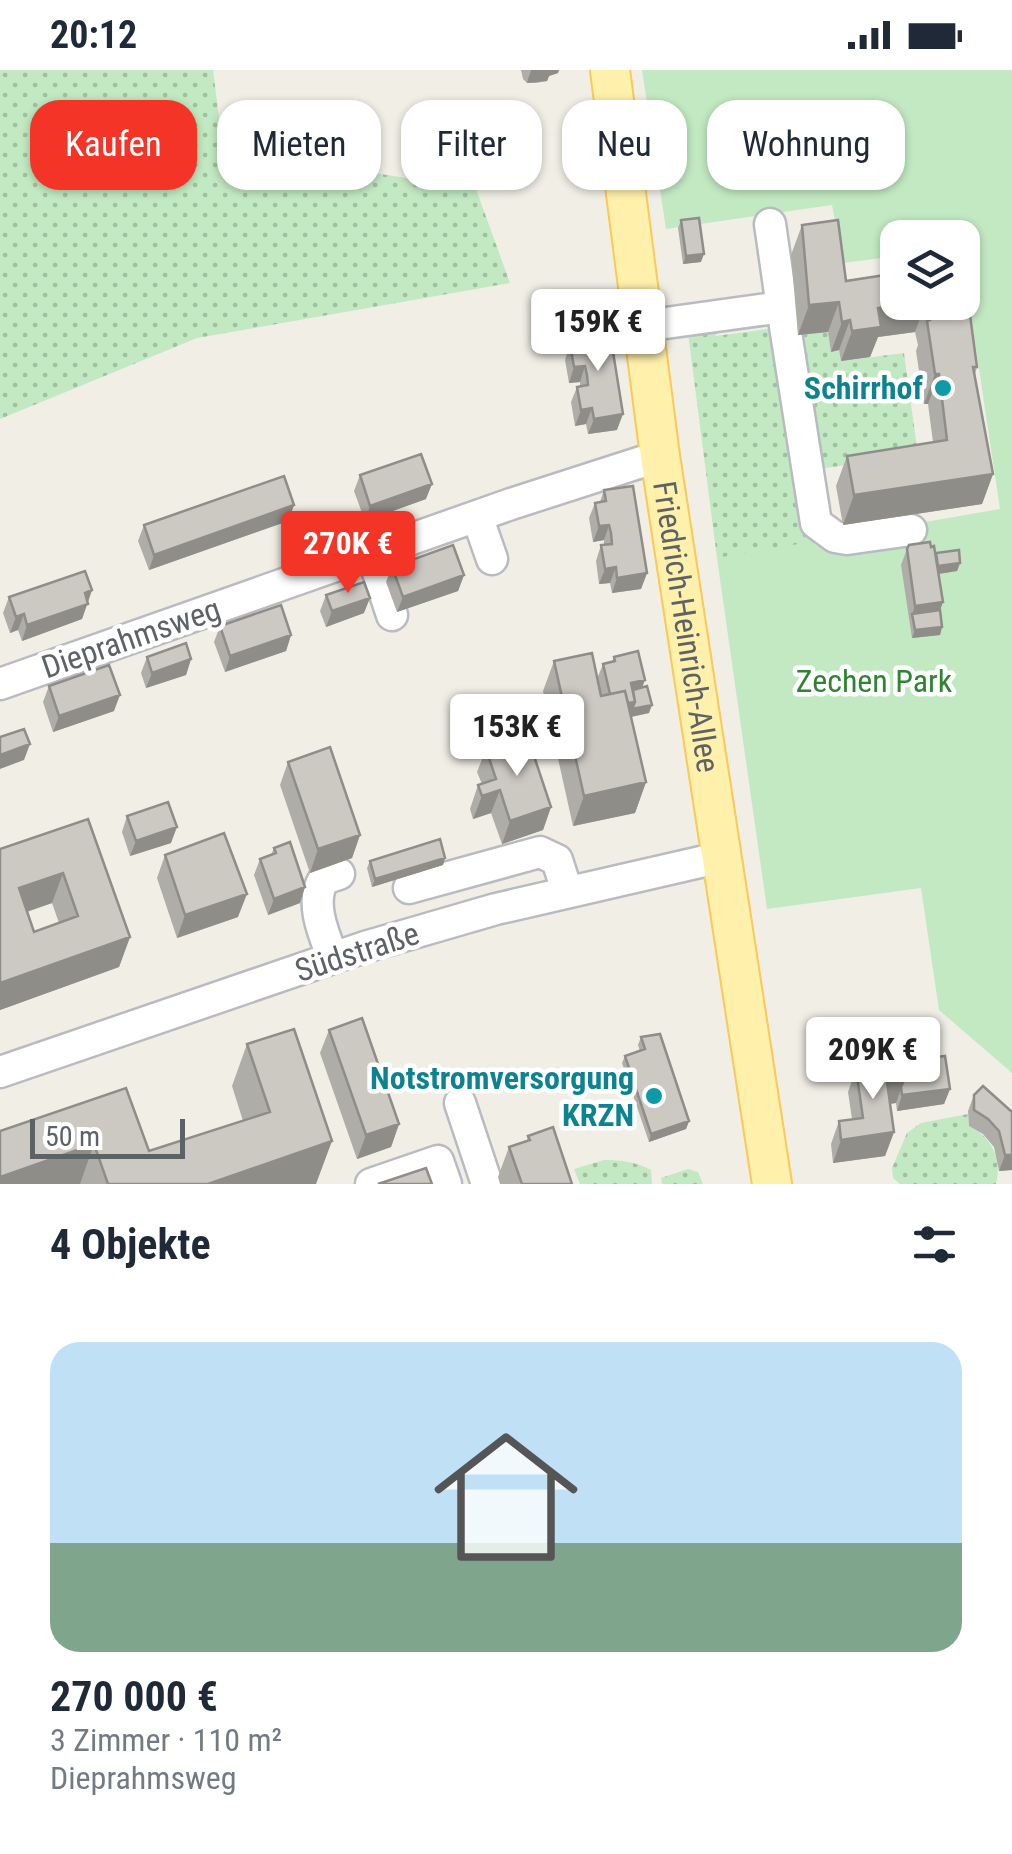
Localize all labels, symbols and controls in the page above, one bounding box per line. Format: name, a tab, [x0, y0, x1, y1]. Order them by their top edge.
text: 20:12	[50, 13, 137, 57]
chip: Kaufen	[30, 100, 197, 190]
chip: Mieten	[217, 100, 381, 190]
chip: Filter	[401, 100, 542, 190]
chip: Neu	[562, 100, 687, 190]
chip: Wohnung	[707, 100, 905, 190]
map controls	[880, 220, 980, 320]
button: layers	[880, 220, 980, 320]
pin: 159K €	[517, 289, 679, 374]
text: 159K €	[553, 302, 643, 340]
place label: Schirrhof	[804, 369, 924, 407]
marker: Schirrhof	[932, 377, 954, 399]
street label: Friedrich-Heinrich-Allee	[645, 478, 727, 775]
pin: 270K €	[267, 511, 429, 596]
text: 270K €	[303, 524, 393, 562]
street label: Dieprahmsweg	[37, 590, 225, 686]
park label: Zechen Park	[796, 662, 953, 700]
pin: 153K €	[436, 694, 598, 779]
text: 153K €	[472, 707, 562, 745]
street label: Südstraße	[290, 914, 424, 990]
pin: 209K €	[792, 1017, 954, 1102]
text: 209K €	[828, 1030, 918, 1068]
place label: Notstromversorgung KRZN	[370, 1059, 634, 1134]
marker: Notstromversorgung KRZN	[643, 1085, 665, 1107]
scale bar	[30, 1114, 185, 1158]
text: 50 m	[45, 1120, 100, 1153]
icon: filters	[907, 1217, 962, 1272]
text: 4 Objekte	[50, 1220, 211, 1269]
icon: home	[416, 1407, 596, 1587]
text: 270 000 €	[50, 1672, 218, 1721]
text: 3 Zimmer · 110 m²	[50, 1721, 282, 1759]
text: Dieprahmsweg	[50, 1759, 237, 1797]

